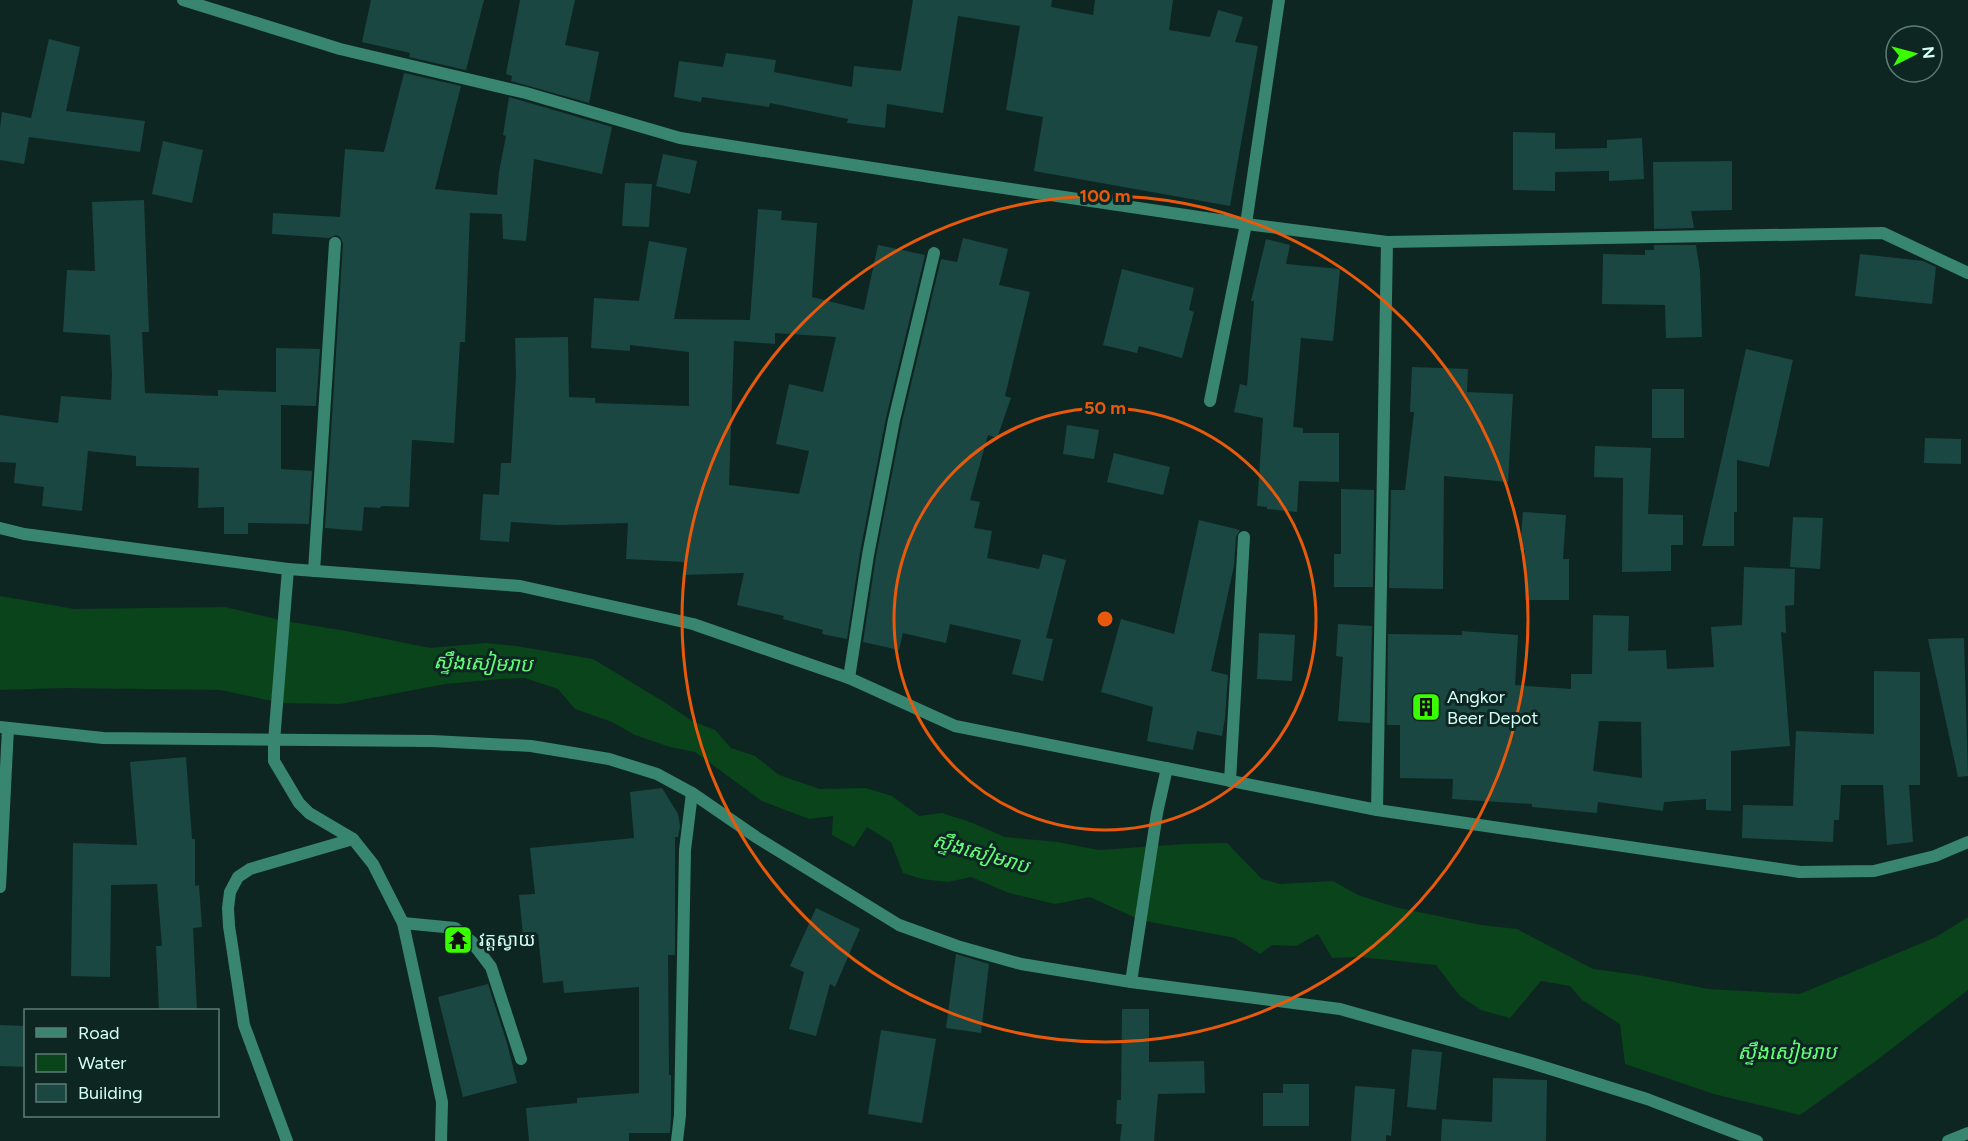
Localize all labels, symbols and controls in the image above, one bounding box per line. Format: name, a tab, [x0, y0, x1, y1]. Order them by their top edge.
north arrow	[1884, 24, 1944, 84]
text: N	[1918, 45, 1939, 60]
text: 100 m	[1080, 185, 1130, 207]
text: 50 m	[1084, 397, 1126, 419]
centre of rings	[1095, 609, 1115, 629]
water label: ស្ទឹងសៀមរាប	[433, 648, 535, 677]
place label: Angkor Beer Depot	[1447, 686, 1538, 729]
building icon: Angkor Beer Depot	[1410, 691, 1442, 723]
water label: ស្ទឹងសៀមរាប	[930, 827, 1034, 879]
temple icon: វត្តស្វាយ	[442, 924, 474, 956]
place label: វត្តស្វាយ	[479, 929, 535, 951]
legend	[24, 1009, 219, 1117]
text: Road	[78, 1022, 119, 1044]
water label: ស្ទឹងសៀមរាប	[1737, 1039, 1839, 1065]
text: Water	[78, 1052, 126, 1074]
text: Building	[78, 1082, 143, 1104]

